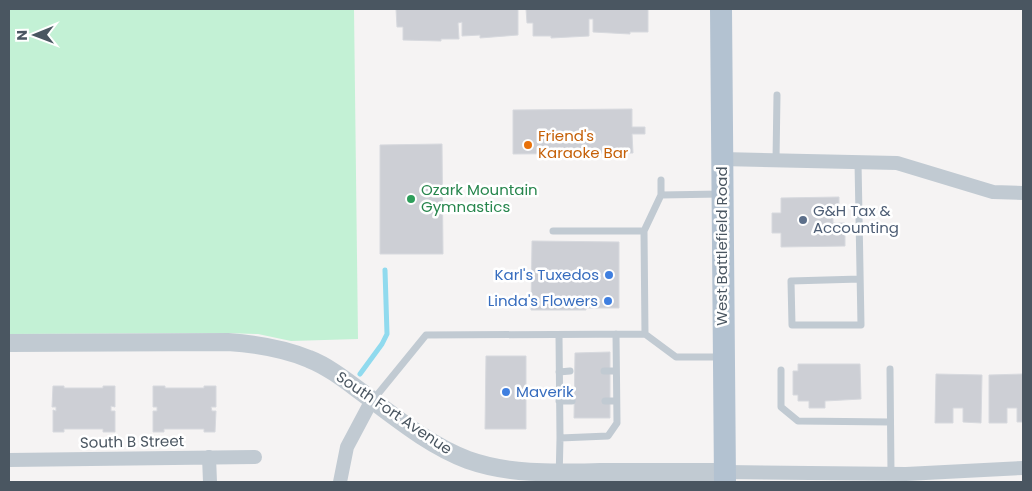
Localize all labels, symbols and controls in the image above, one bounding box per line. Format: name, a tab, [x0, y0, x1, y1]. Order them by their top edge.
north arrow	[10, 10, 60, 60]
text: N	[12, 30, 32, 41]
place label: Friend's Karaoke Bar	[538, 125, 629, 163]
marker: Friend's Karaoke Bar	[522, 139, 534, 151]
street label: West Battlefield Road	[711, 166, 732, 326]
place label: Ozark Mountain Gymnastics	[421, 179, 538, 217]
marker: Ozark Mountain Gymnastics	[405, 193, 417, 205]
place label: G&H Tax & Accounting	[813, 200, 899, 238]
marker: G&H Tax & Accounting	[797, 214, 809, 226]
place label: Karl's Tuxedos	[495, 264, 599, 285]
marker: Karl's Tuxedos	[603, 269, 615, 281]
place label: Linda's Flowers	[488, 290, 598, 311]
marker: Linda's Flowers	[602, 295, 614, 307]
street label: South Fort Avenue	[332, 366, 456, 459]
place label: Maverik	[516, 381, 574, 402]
marker: Maverik	[500, 386, 512, 398]
street label: South B Street	[80, 430, 184, 453]

